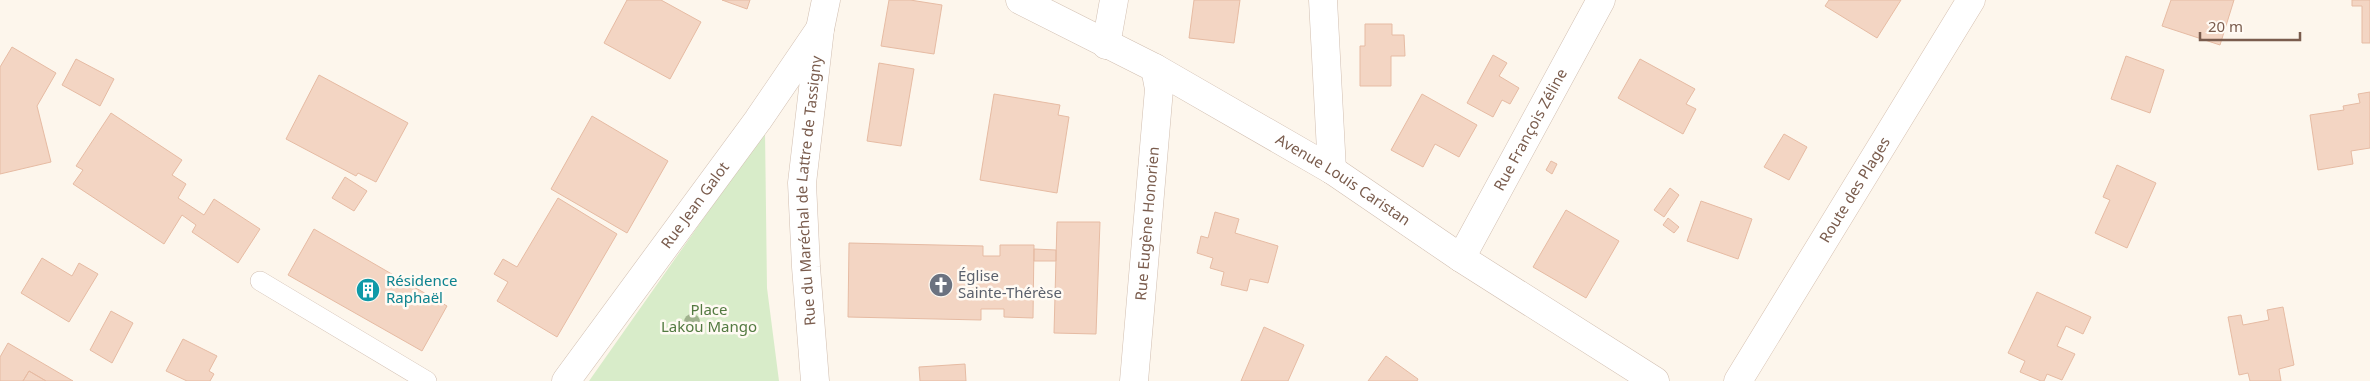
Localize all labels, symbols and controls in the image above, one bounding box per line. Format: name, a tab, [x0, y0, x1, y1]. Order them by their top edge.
scale bar	[2200, 10, 2300, 42]
text: 20 m	[2208, 16, 2243, 36]
street label: Rue du Maréchal de Lattre de Tassigny	[791, 54, 826, 327]
street label: Rue François Zéline	[1488, 65, 1571, 194]
street label: Avenue Louis Caristan	[1272, 129, 1415, 230]
street label: Route des Plages	[1814, 133, 1894, 246]
street label: Rue Eugène Honorien	[1130, 146, 1163, 301]
street label: Rue Jean Galot	[656, 157, 733, 252]
place label: Église Sainte-Thérèse	[958, 265, 1062, 302]
place label: Résidence Raphaël	[386, 270, 457, 307]
church icon: Église Sainte-Thérèse	[928, 272, 954, 298]
building icon: Résidence Raphaël	[355, 277, 381, 303]
park label: Place Lakou Mango	[661, 299, 757, 336]

